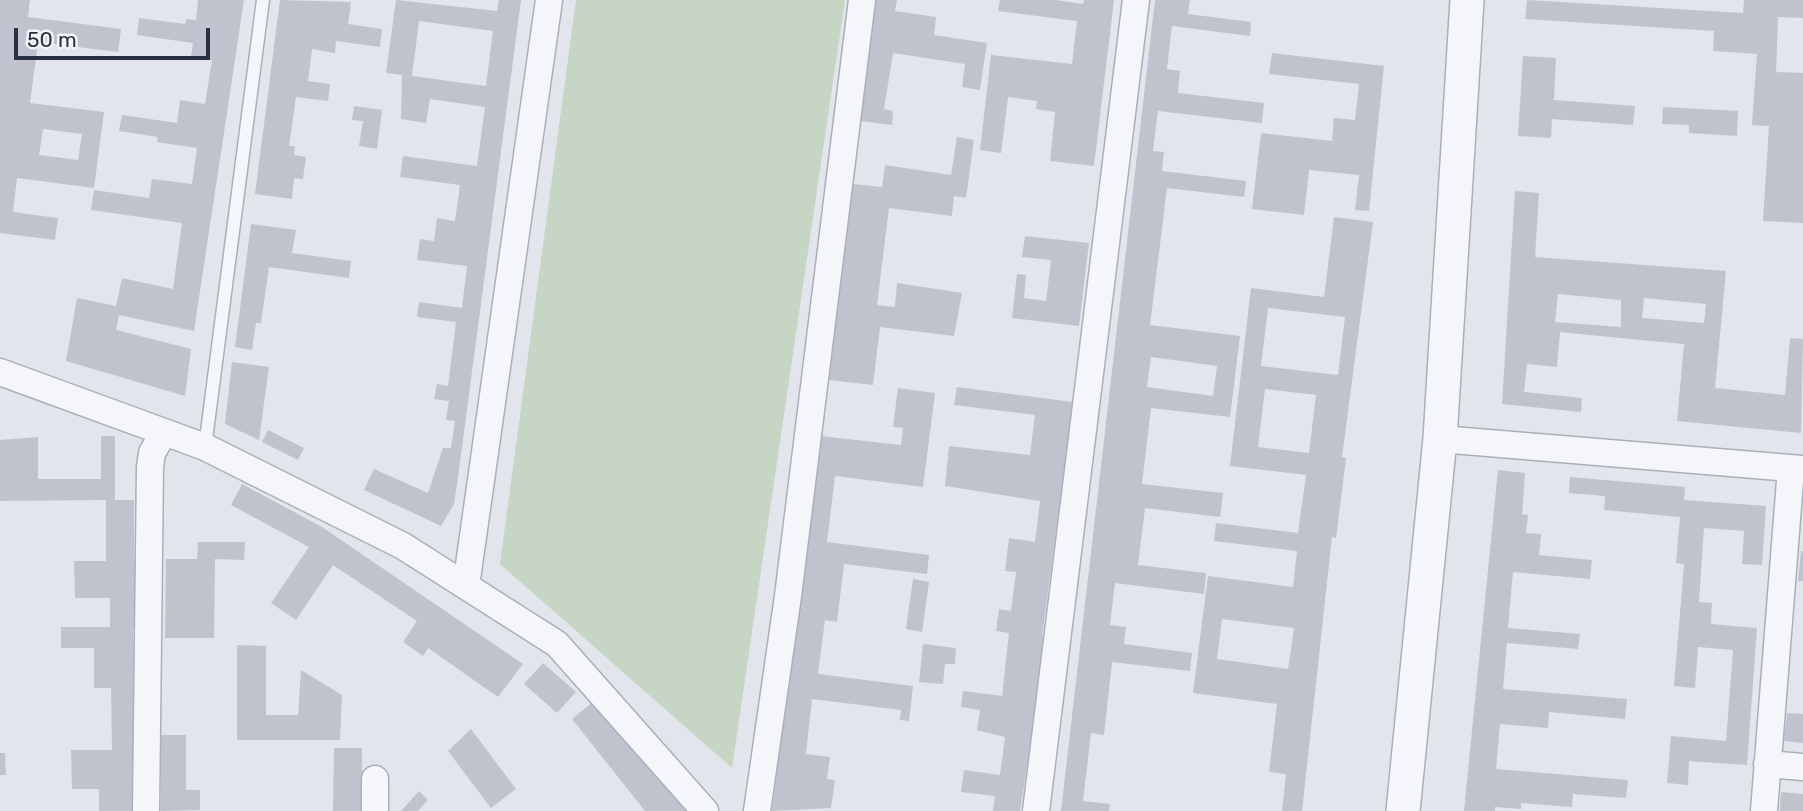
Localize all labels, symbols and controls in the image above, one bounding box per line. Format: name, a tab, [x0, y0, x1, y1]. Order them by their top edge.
scale bar	[18, 14, 214, 58]
text: 50 m	[27, 27, 77, 52]

